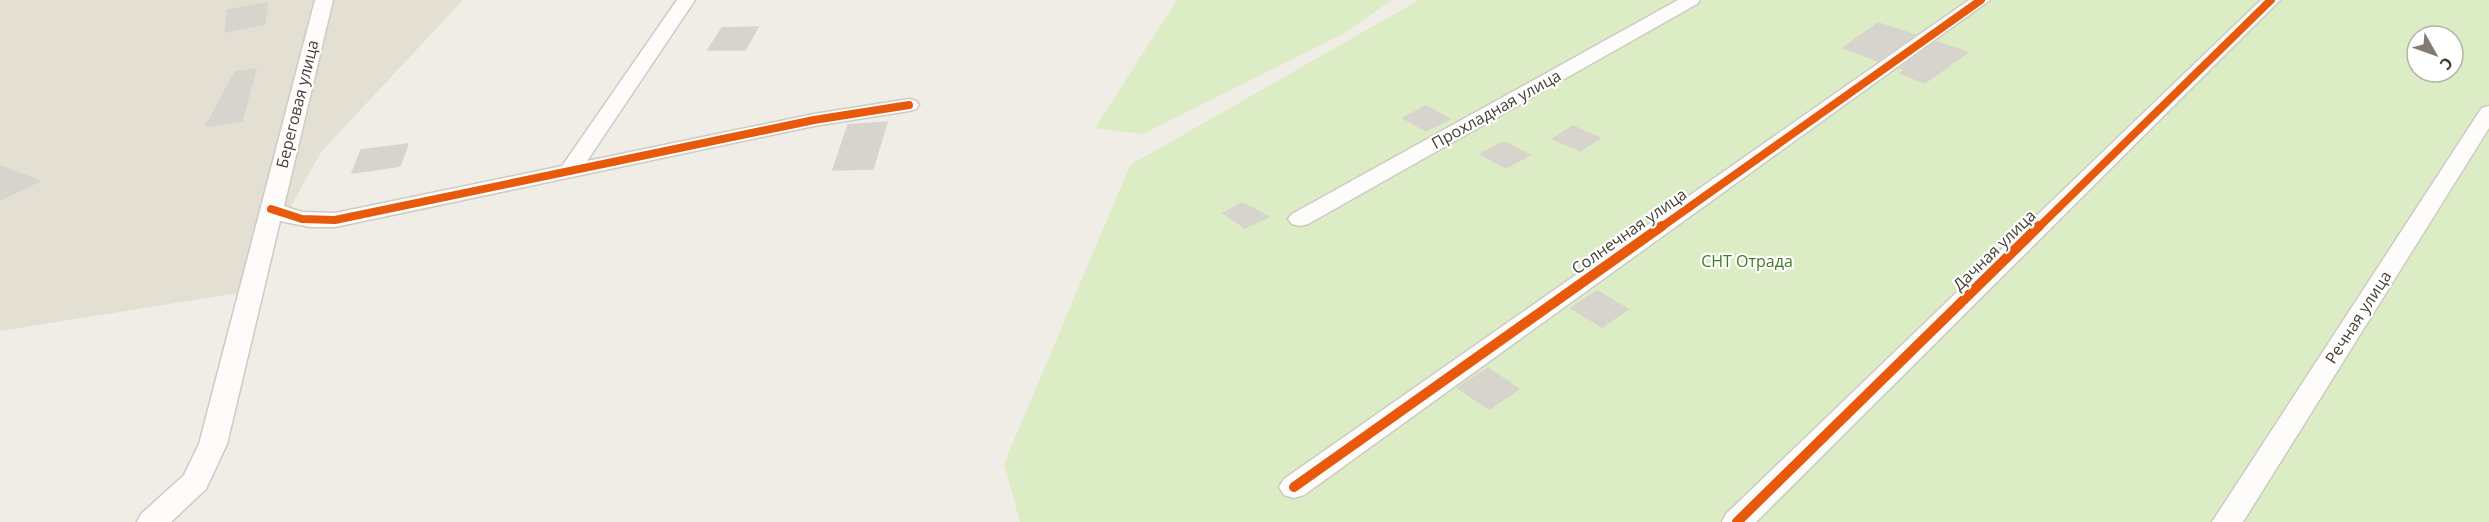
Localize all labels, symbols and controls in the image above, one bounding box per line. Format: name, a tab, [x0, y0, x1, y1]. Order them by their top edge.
north arrow	[2405, 24, 2465, 84]
street label: Береговая улица	[270, 38, 324, 170]
text: С	[2435, 53, 2458, 75]
street label: Прохладная улица	[1427, 64, 1565, 154]
street label: Солнечная улица	[1567, 183, 1691, 279]
street label: Дачная улица	[1948, 205, 2040, 295]
park label: СНТ Отрада	[1701, 250, 1793, 272]
street label: Речная улица	[2320, 266, 2396, 368]

